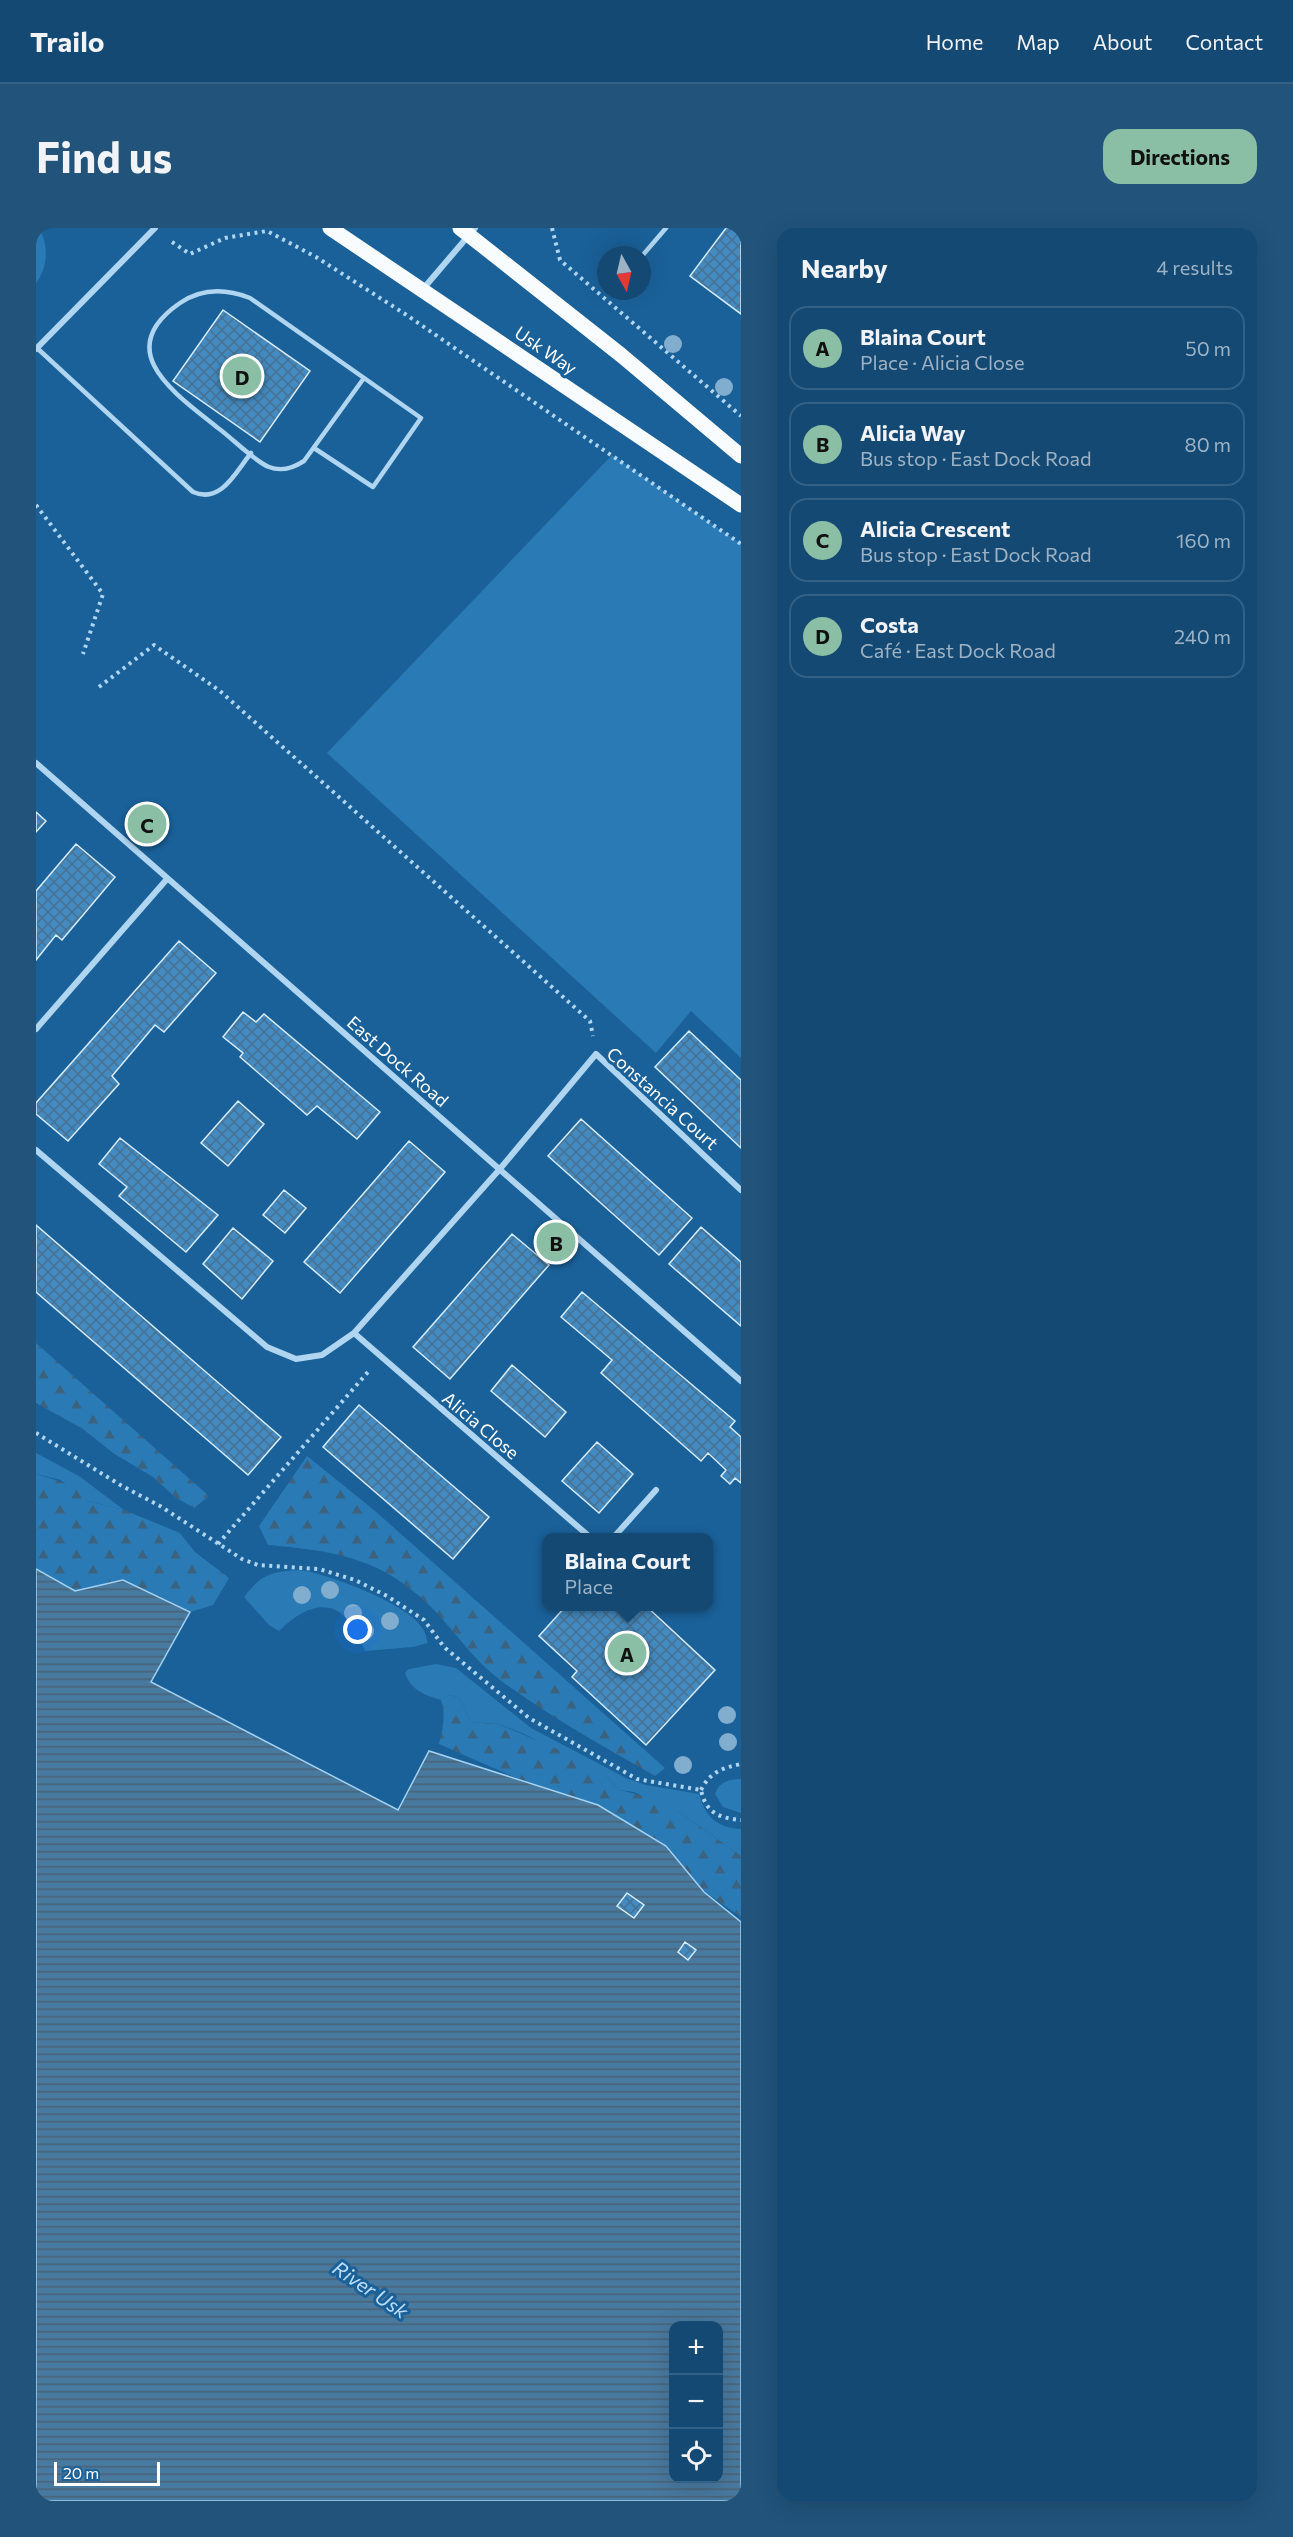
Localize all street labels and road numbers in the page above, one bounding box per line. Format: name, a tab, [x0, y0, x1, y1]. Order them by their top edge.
street label: Usk Way	[511, 321, 581, 379]
street label: East Dock Road	[343, 1011, 453, 1111]
street label: Constancia Court	[603, 1042, 723, 1154]
street label: Alicia Close	[438, 1387, 524, 1463]

